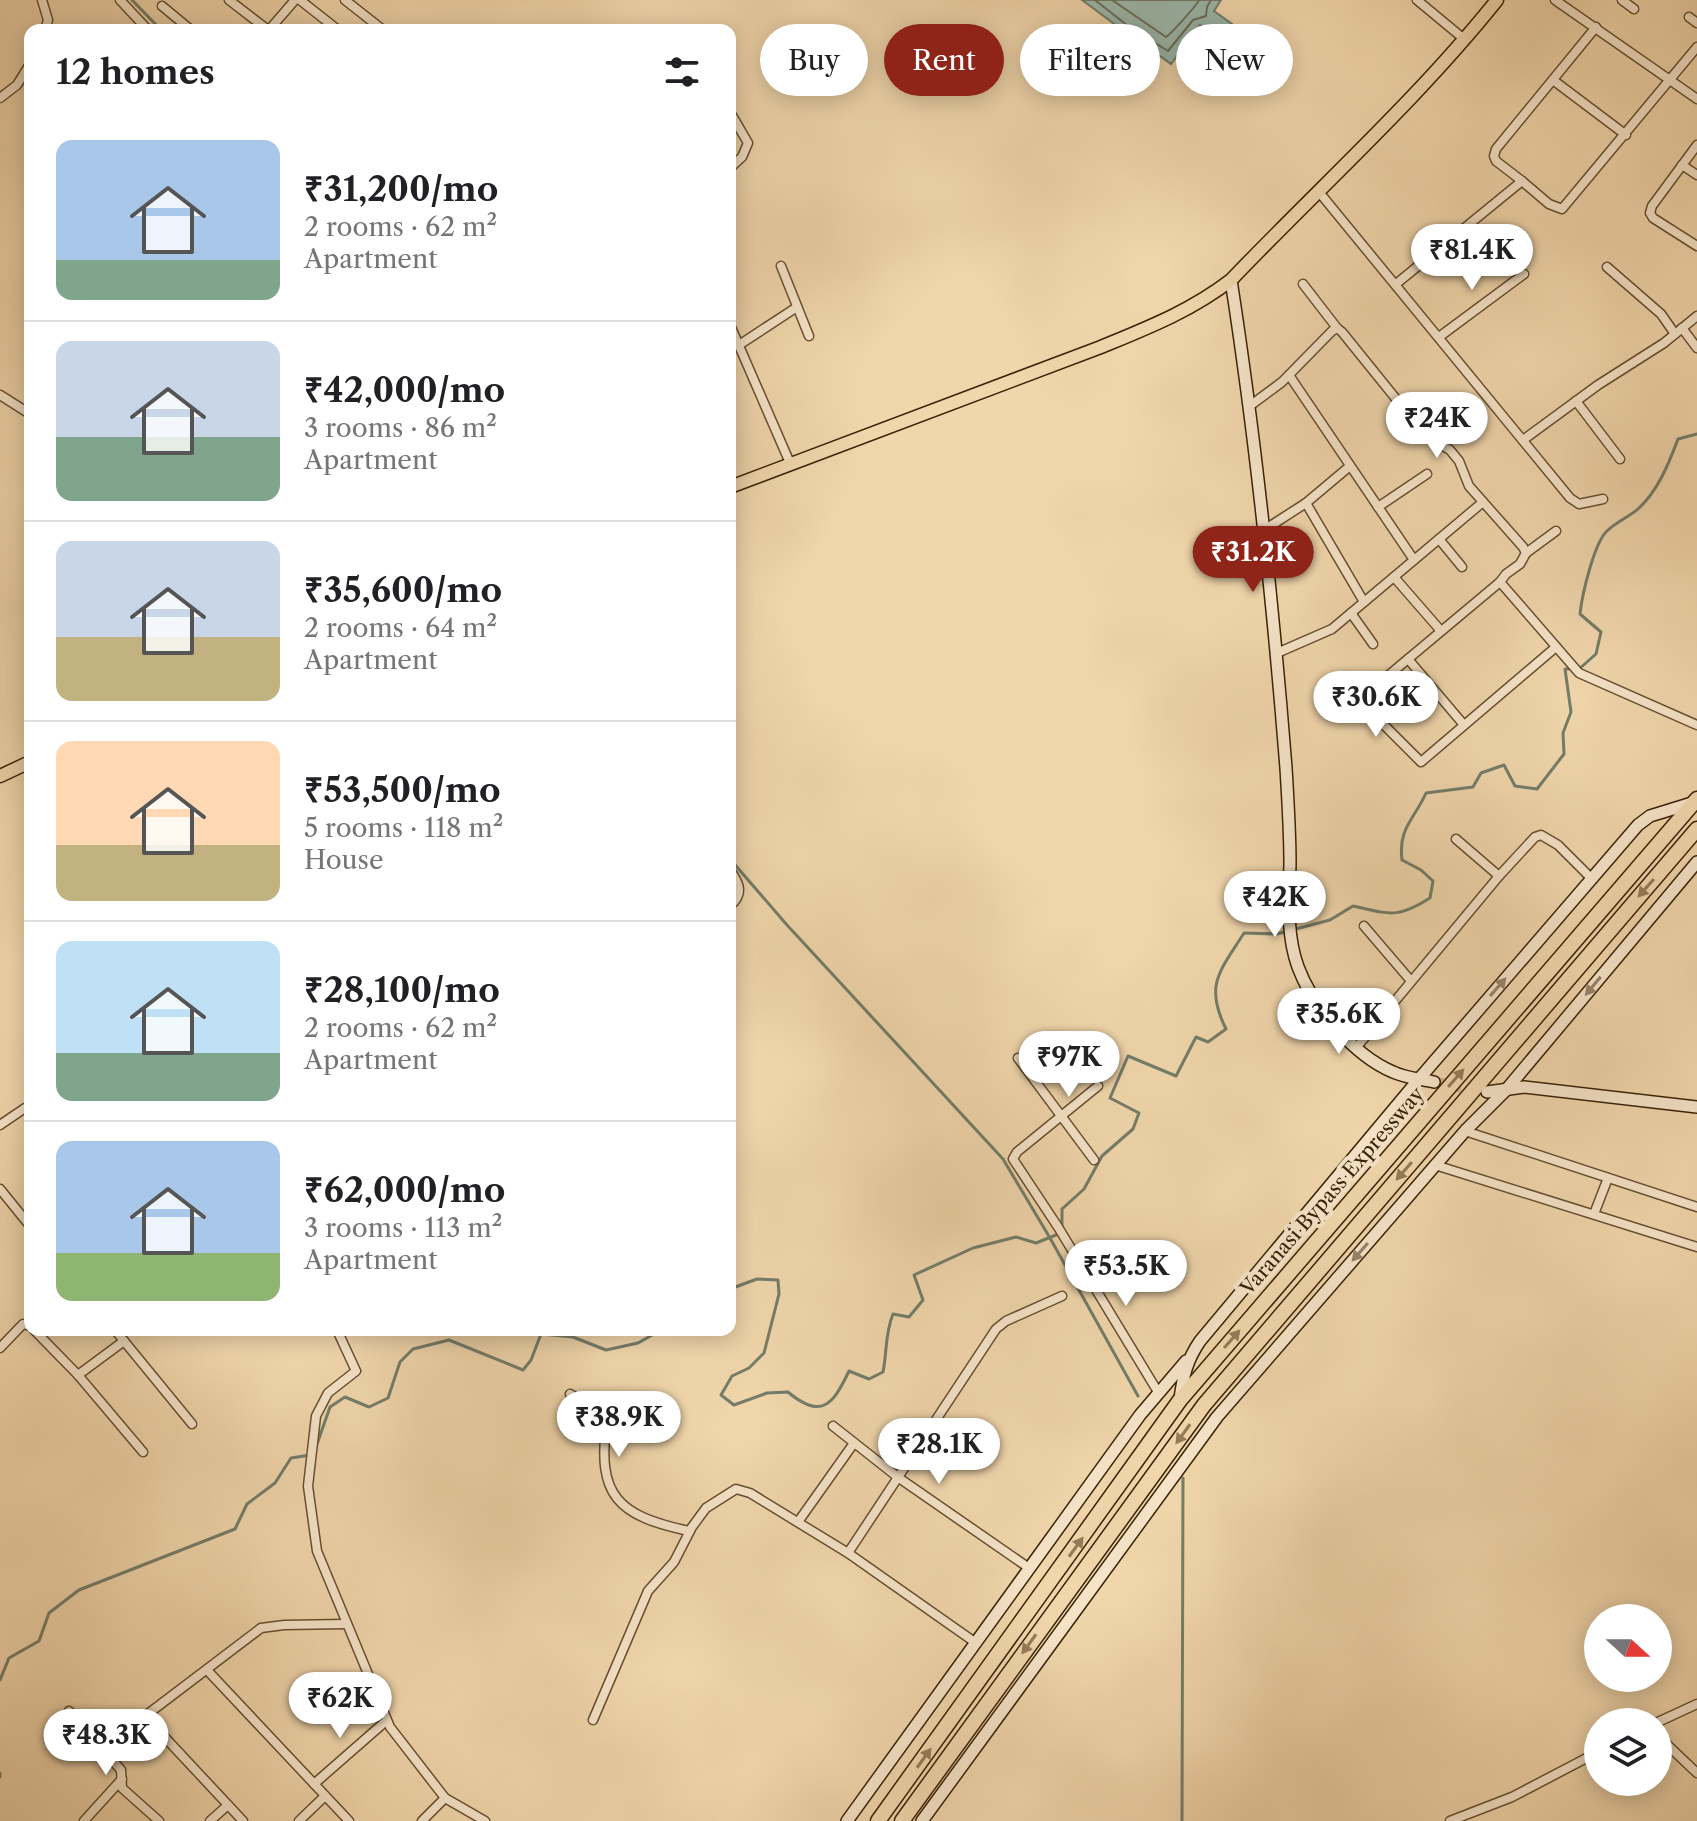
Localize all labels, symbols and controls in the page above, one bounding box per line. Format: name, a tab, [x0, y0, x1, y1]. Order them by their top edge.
chip: Buy	[760, 24, 868, 96]
chip: Rent	[884, 24, 1004, 96]
chip: Filters	[1020, 24, 1160, 96]
chip: New	[1176, 24, 1293, 96]
icon: filters	[660, 50, 704, 94]
text: 12 homes	[56, 51, 215, 93]
text: ₹31,200/mo	[304, 168, 498, 210]
icon: home	[120, 172, 216, 268]
text: 2 rooms · 62 m²	[304, 211, 497, 243]
pin: ₹81.4K	[1407, 224, 1537, 292]
text: ₹81.4K	[1429, 234, 1515, 266]
text: Apartment	[304, 243, 437, 275]
text: ₹42,000/mo	[304, 369, 505, 411]
icon: home	[120, 373, 216, 469]
pin: ₹24K	[1390, 392, 1484, 460]
text: ₹24K	[1404, 402, 1470, 434]
text: 3 rooms · 86 m²	[304, 412, 497, 444]
text: Apartment	[304, 444, 437, 476]
pin: ₹31.2K	[1188, 526, 1318, 594]
text: ₹31.2K	[1211, 536, 1295, 568]
text: ₹35,600/mo	[304, 569, 502, 611]
icon: home	[120, 573, 216, 669]
text: 2 rooms · 64 m²	[304, 612, 497, 644]
text: Apartment	[304, 644, 437, 676]
pin: ₹30.6K	[1311, 671, 1441, 739]
text: ₹30.6K	[1331, 681, 1421, 713]
text: ₹53,500/mo	[304, 769, 501, 811]
icon: home	[120, 773, 216, 869]
text: 5 rooms · 118 m²	[304, 812, 503, 844]
text: House	[304, 844, 384, 876]
pin: ₹42K	[1228, 871, 1322, 939]
one-way arrow	[1638, 878, 1655, 898]
text: ₹42K	[1242, 881, 1308, 913]
text: ₹28,100/mo	[304, 969, 500, 1011]
icon: home	[120, 973, 216, 1069]
one-way arrow	[1585, 976, 1602, 996]
one-way arrow	[1489, 978, 1506, 998]
pin: ₹35.6K	[1274, 988, 1404, 1056]
text: ₹35.6K	[1295, 998, 1383, 1030]
text: 2 rooms · 62 m²	[304, 1012, 497, 1044]
pin: ₹97K	[1022, 1031, 1116, 1099]
text: ₹97K	[1037, 1041, 1101, 1073]
text: Apartment	[304, 1044, 437, 1076]
one-way arrow	[1447, 1068, 1464, 1088]
street label: Varanasi Bypass Expressway	[1235, 1082, 1429, 1301]
one-way arrow	[1396, 1161, 1413, 1181]
text: ₹62,000/mo	[304, 1169, 505, 1211]
icon: home	[120, 1173, 216, 1269]
text: 3 rooms · 113 m²	[304, 1212, 502, 1244]
pin: ₹53.5K	[1061, 1240, 1191, 1308]
one-way arrow	[1352, 1242, 1369, 1262]
text: Apartment	[304, 1244, 437, 1276]
text: ₹53.5K	[1083, 1250, 1169, 1282]
one-way arrow	[1223, 1330, 1240, 1350]
pin: ₹38.9K	[554, 1391, 684, 1459]
text: ₹38.9K	[575, 1401, 663, 1433]
pin: ₹28.1K	[874, 1418, 1004, 1486]
one-way arrow	[1175, 1424, 1191, 1444]
text: ₹28.1K	[896, 1428, 982, 1460]
one-way arrow	[1067, 1536, 1083, 1557]
north arrow	[1584, 1604, 1672, 1692]
map controls	[1584, 1604, 1672, 1796]
one-way arrow	[1022, 1633, 1037, 1654]
pin: ₹62K	[293, 1672, 387, 1740]
text: ₹62K	[307, 1682, 373, 1714]
button: layers	[1584, 1708, 1672, 1796]
pin: ₹48.3K	[41, 1709, 171, 1777]
text: ₹48.3K	[62, 1719, 150, 1751]
one-way arrow	[916, 1747, 931, 1768]

